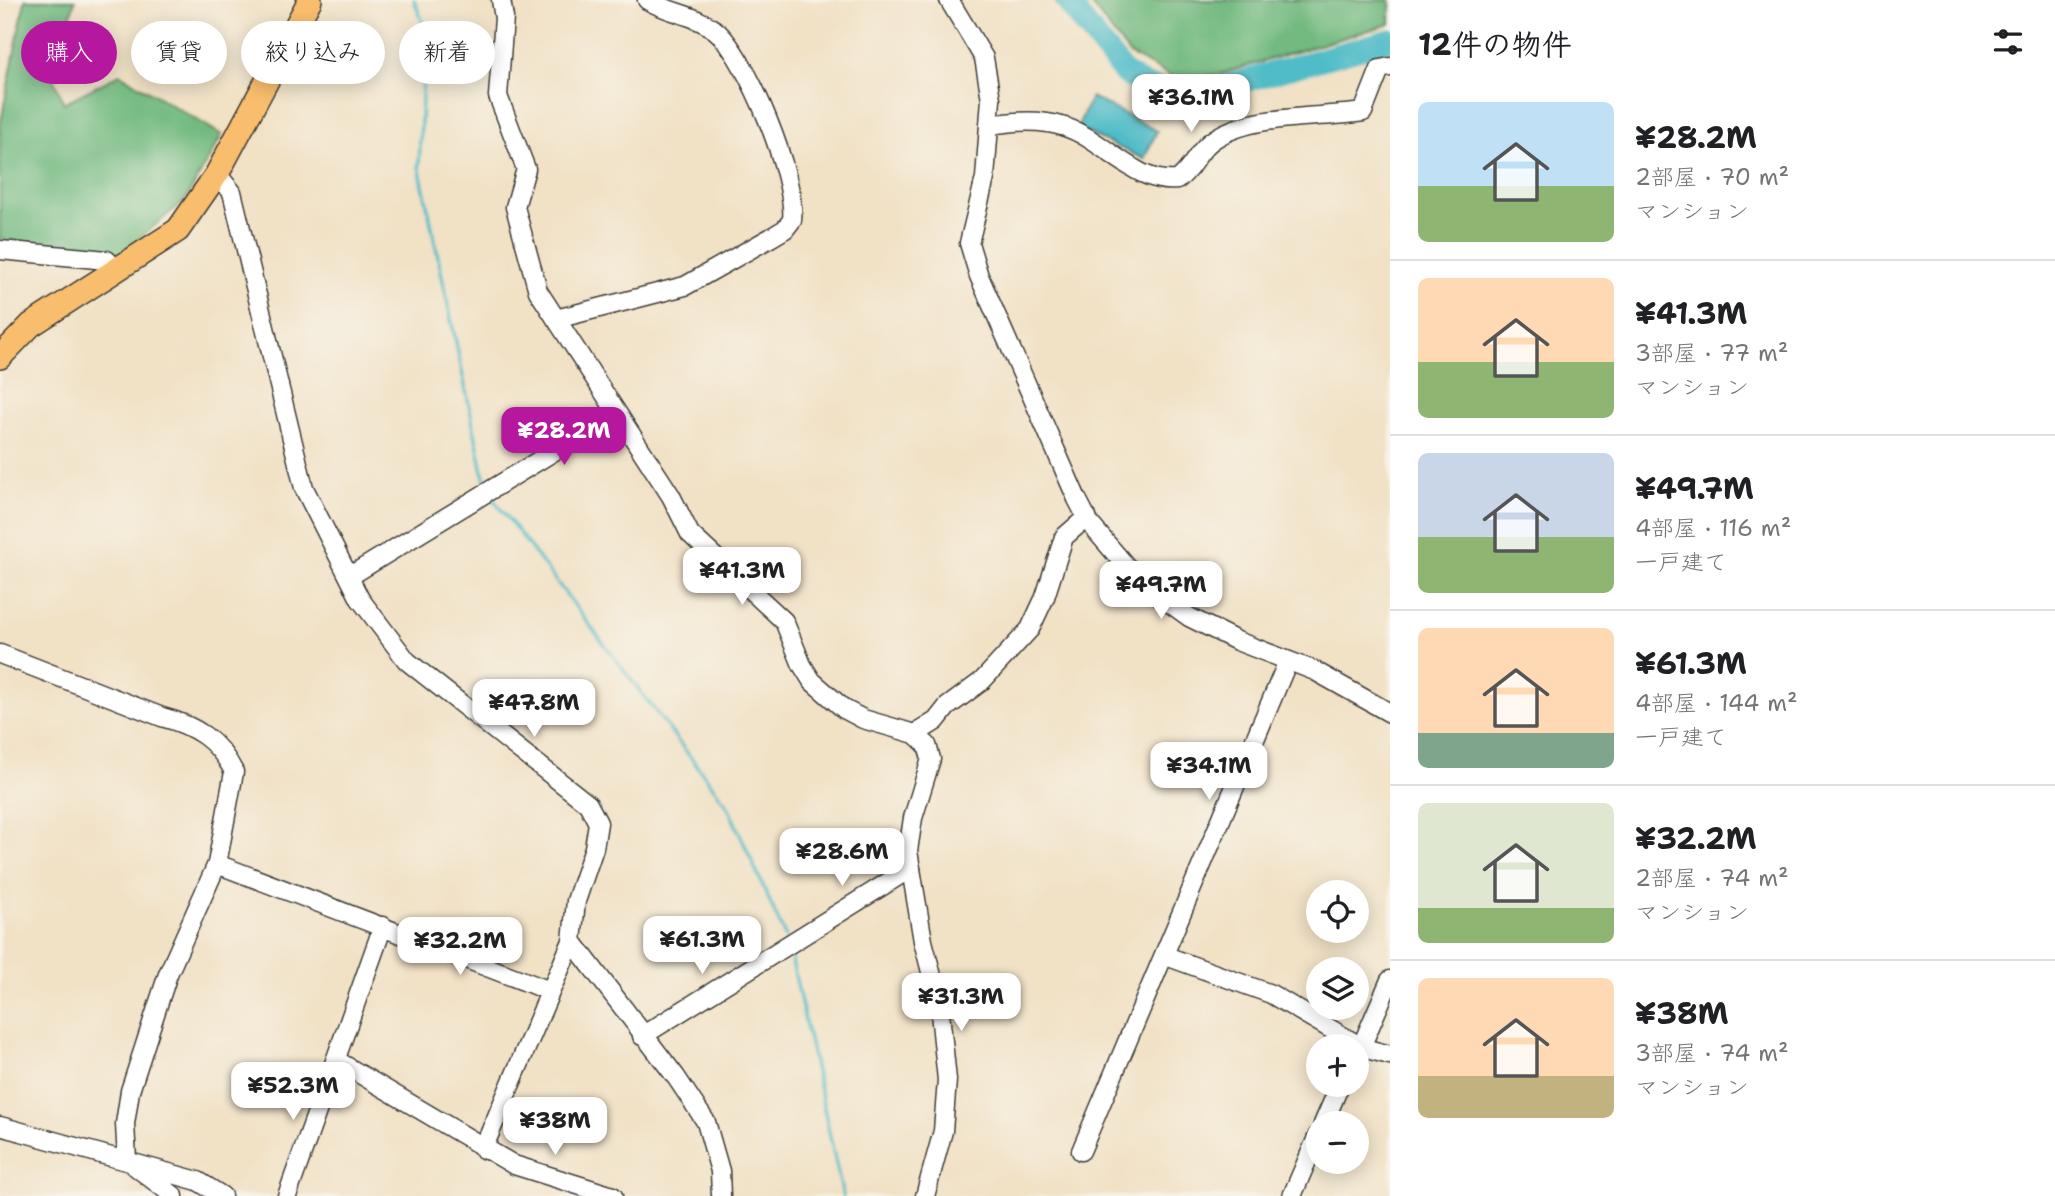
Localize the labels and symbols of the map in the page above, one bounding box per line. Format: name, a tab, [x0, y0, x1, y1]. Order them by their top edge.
pin: ¥36.1M	[1134, 74, 1248, 134]
pin: ¥28.2M	[507, 407, 621, 467]
pin: ¥41.3M	[685, 548, 799, 607]
pin: ¥49.7M	[1104, 562, 1218, 621]
pin: ¥47.8M	[477, 680, 591, 739]
pin: ¥34.1M	[1152, 742, 1266, 802]
pin: ¥28.6M	[785, 828, 899, 888]
pin: ¥61.3M	[645, 916, 759, 976]
pin: ¥32.2M	[403, 918, 517, 977]
pin: ¥31.3M	[904, 974, 1018, 1033]
pin: ¥52.3M	[236, 1062, 350, 1122]
pin: ¥38M	[514, 1098, 596, 1157]

